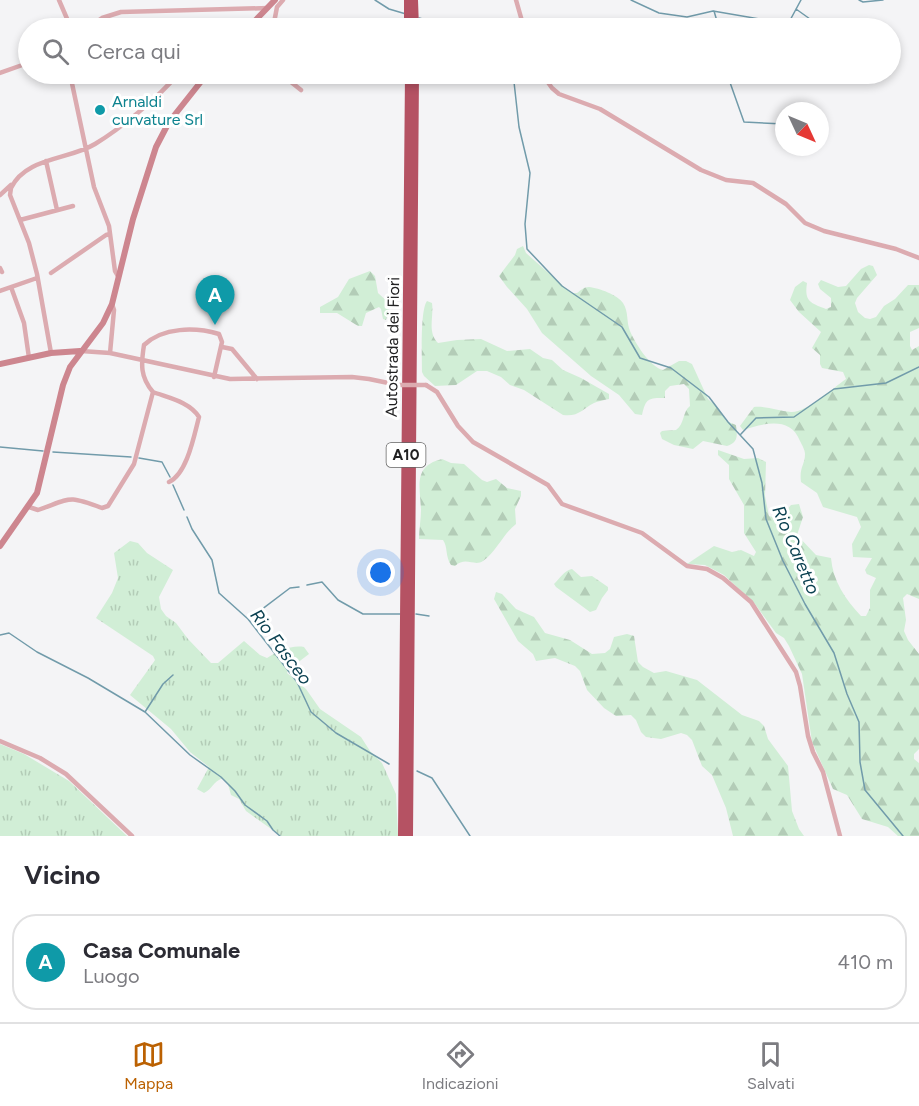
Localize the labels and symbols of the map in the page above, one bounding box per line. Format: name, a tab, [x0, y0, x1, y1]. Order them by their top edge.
place label: Arnaldi curvature Srl	[112, 92, 203, 129]
north arrow	[775, 102, 829, 156]
marker: Arnaldi curvature Srl	[93, 103, 107, 117]
pin: A	[196, 276, 234, 325]
street label: Autostrada dei Fiori	[382, 277, 403, 417]
road number: A10	[386, 443, 426, 467]
water label: Rio Caretto	[767, 502, 825, 598]
your location	[366, 558, 395, 587]
water label: Rio Fasceo	[245, 605, 317, 689]

